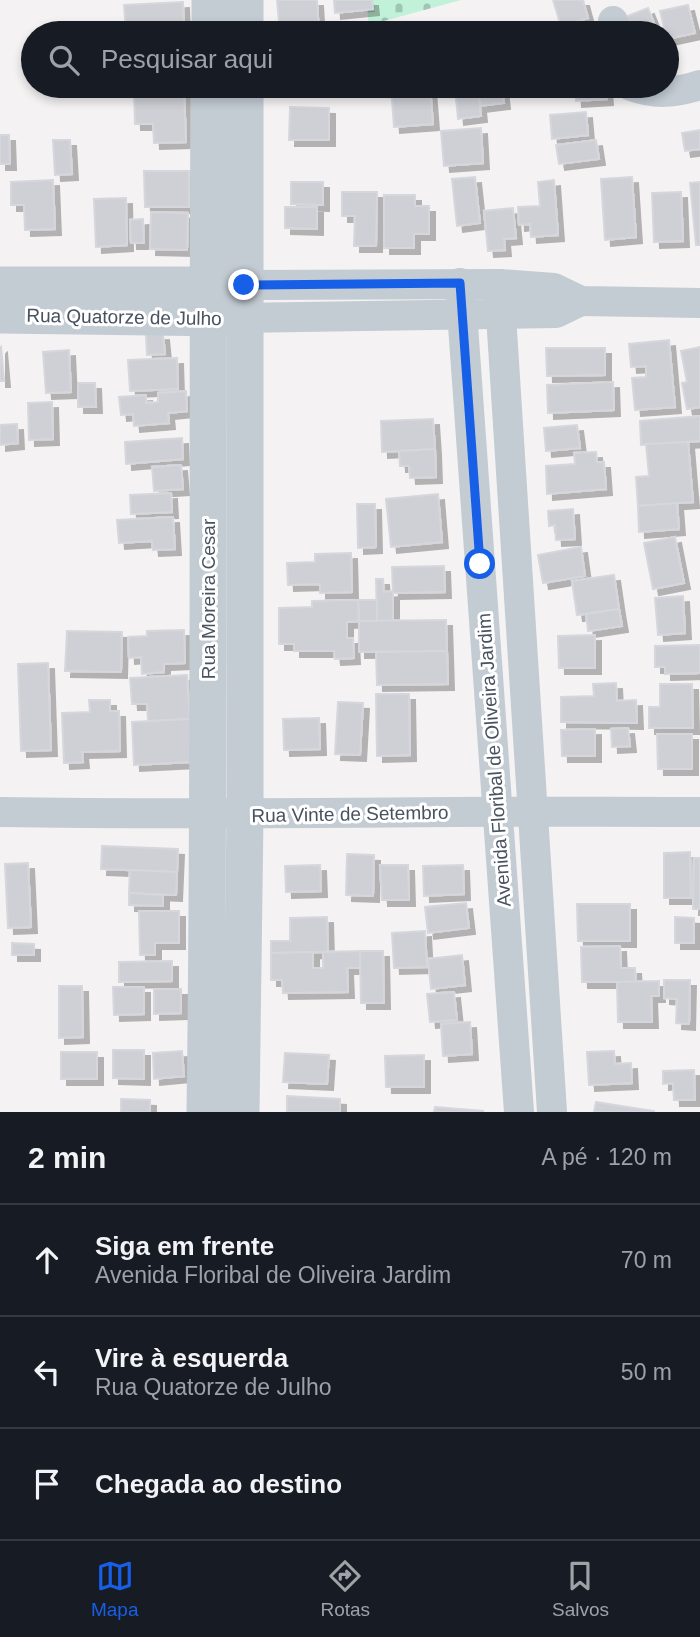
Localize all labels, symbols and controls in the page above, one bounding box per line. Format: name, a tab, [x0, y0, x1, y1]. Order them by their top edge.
search box	[21, 21, 679, 98]
icon: search	[45, 41, 83, 79]
text: Pesquisar aqui	[101, 44, 273, 74]
route end	[228, 269, 259, 300]
street label: Rua Quatorze de Julho	[26, 305, 222, 329]
street label: Rua Moreira Cesar	[198, 518, 219, 679]
route start	[464, 548, 495, 579]
street label: Avenida Floribal de Oliveira Jardim	[473, 612, 515, 908]
street label: Rua Vinte de Setembro	[251, 802, 449, 826]
text: 2 min	[28, 1141, 106, 1174]
text: A pé · 120 m	[542, 1144, 672, 1170]
text: Siga em frente	[95, 1231, 274, 1261]
icon: ahead	[28, 1241, 66, 1279]
text: 70 m	[621, 1247, 672, 1273]
text: Avenida Floribal de Oliveira Jardim	[95, 1262, 451, 1288]
text: Vire à esquerda	[95, 1343, 288, 1373]
icon: left	[28, 1353, 66, 1391]
text: 50 m	[621, 1359, 672, 1385]
text: Rua Quatorze de Julho	[95, 1374, 332, 1400]
icon: arrive	[28, 1465, 66, 1503]
text: Chegada ao destino	[95, 1469, 342, 1499]
tab: Mapa	[91, 1557, 138, 1621]
tab: Rotas	[320, 1557, 370, 1621]
tab: Salvos	[552, 1557, 609, 1621]

